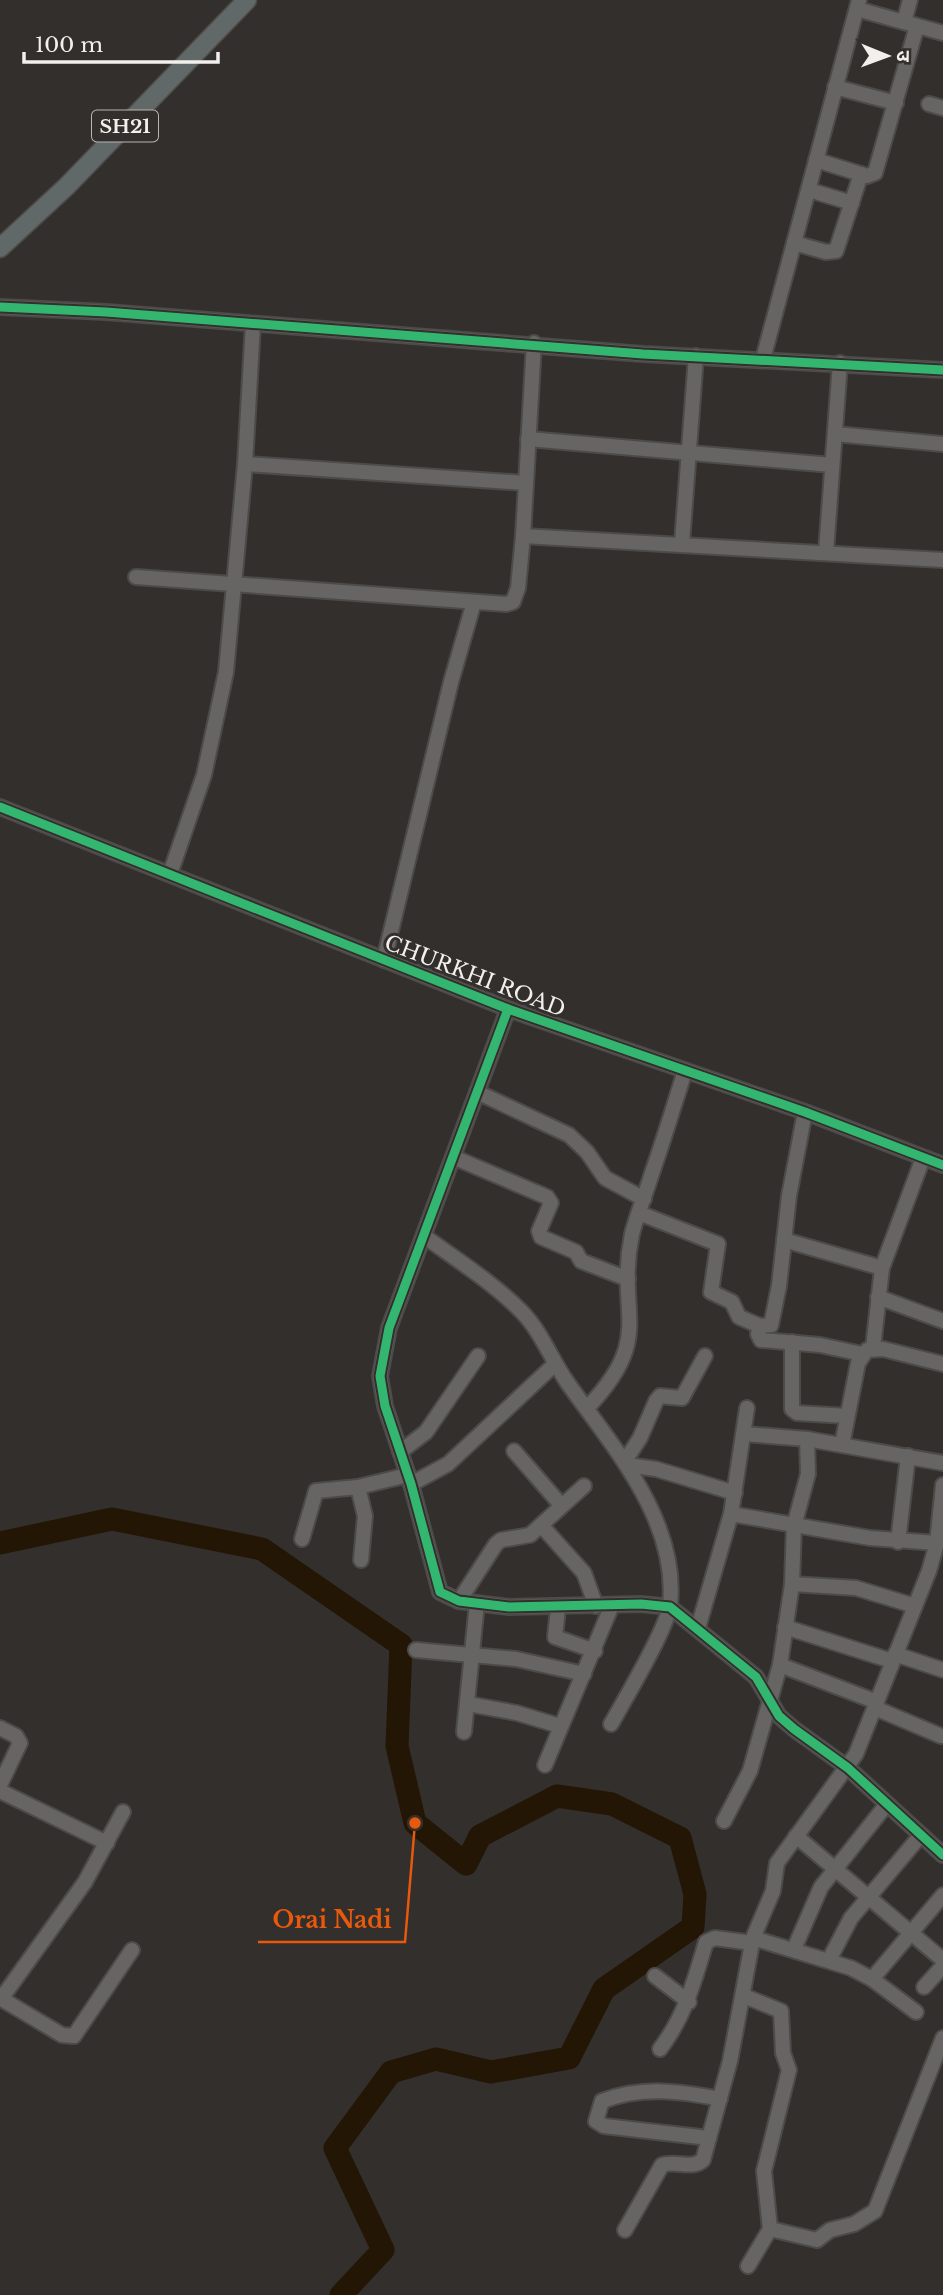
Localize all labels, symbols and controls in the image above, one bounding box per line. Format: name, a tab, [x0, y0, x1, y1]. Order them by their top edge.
scale bar	[24, 21, 219, 65]
north arrow	[852, 21, 922, 91]
text: 100 m	[35, 32, 103, 58]
text: उ	[892, 51, 915, 63]
road number: SH21	[92, 110, 158, 142]
street label: CHURKHI ROAD	[381, 930, 569, 1022]
callout: Orai Nadi	[258, 1898, 405, 1942]
text: Orai Nadi	[272, 1906, 392, 1934]

